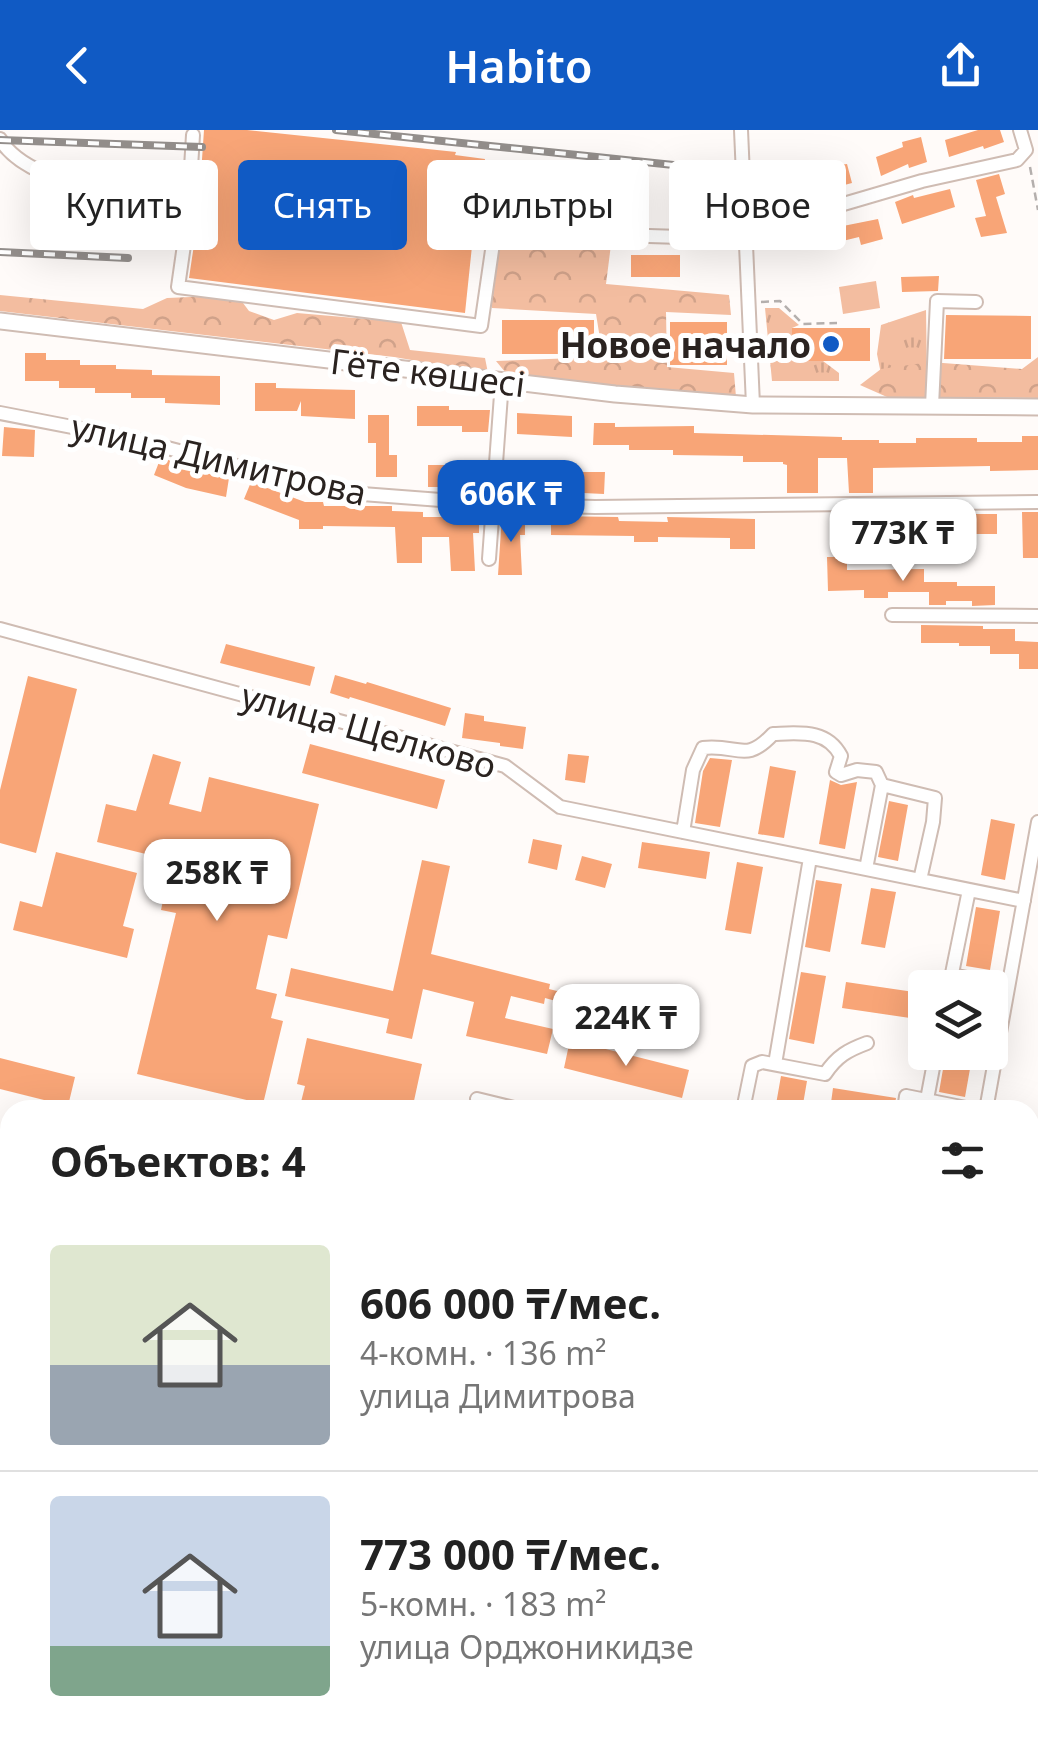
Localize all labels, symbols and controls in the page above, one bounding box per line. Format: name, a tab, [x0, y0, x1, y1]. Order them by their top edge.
text: Habito	[445, 35, 593, 96]
icon: back	[50, 38, 105, 93]
icon: share	[933, 38, 988, 93]
chip: Купить	[30, 160, 218, 250]
chip: Снять	[238, 160, 407, 250]
chip: Фильтры	[427, 160, 649, 250]
chip: Новое	[669, 160, 846, 250]
place label: Новое начало	[560, 321, 811, 368]
marker: Новое начало	[820, 333, 842, 355]
street label: Гёте көшесі	[328, 337, 528, 407]
street label: улица Димитрова	[67, 402, 371, 516]
pin: 606K ₸	[430, 460, 592, 545]
text: 606K ₸	[460, 471, 562, 514]
pin: 773K ₸	[822, 499, 984, 584]
text: 773K ₸	[852, 510, 954, 553]
street label: улица Щелково	[236, 671, 502, 789]
pin: 258K ₸	[136, 839, 298, 924]
text: 258K ₸	[166, 850, 268, 893]
map controls	[908, 970, 1008, 1070]
button: layers	[908, 970, 1008, 1070]
pin: 224K ₸	[545, 984, 707, 1069]
text: 224K ₸	[575, 995, 677, 1038]
text: Объектов: 4	[50, 1132, 306, 1189]
icon: filters	[935, 1133, 990, 1188]
text: 606 000 ₸/мес.	[360, 1274, 661, 1331]
icon: home	[130, 1285, 250, 1405]
text: 4-комн. · 136 m²	[360, 1331, 606, 1374]
text: улица Димитрова	[360, 1374, 636, 1417]
text: 773 000 ₸/мес.	[360, 1525, 661, 1582]
icon: home	[130, 1536, 250, 1656]
text: 5-комн. · 183 m²	[360, 1582, 606, 1625]
text: улица Орджоникидзе	[360, 1625, 694, 1668]

